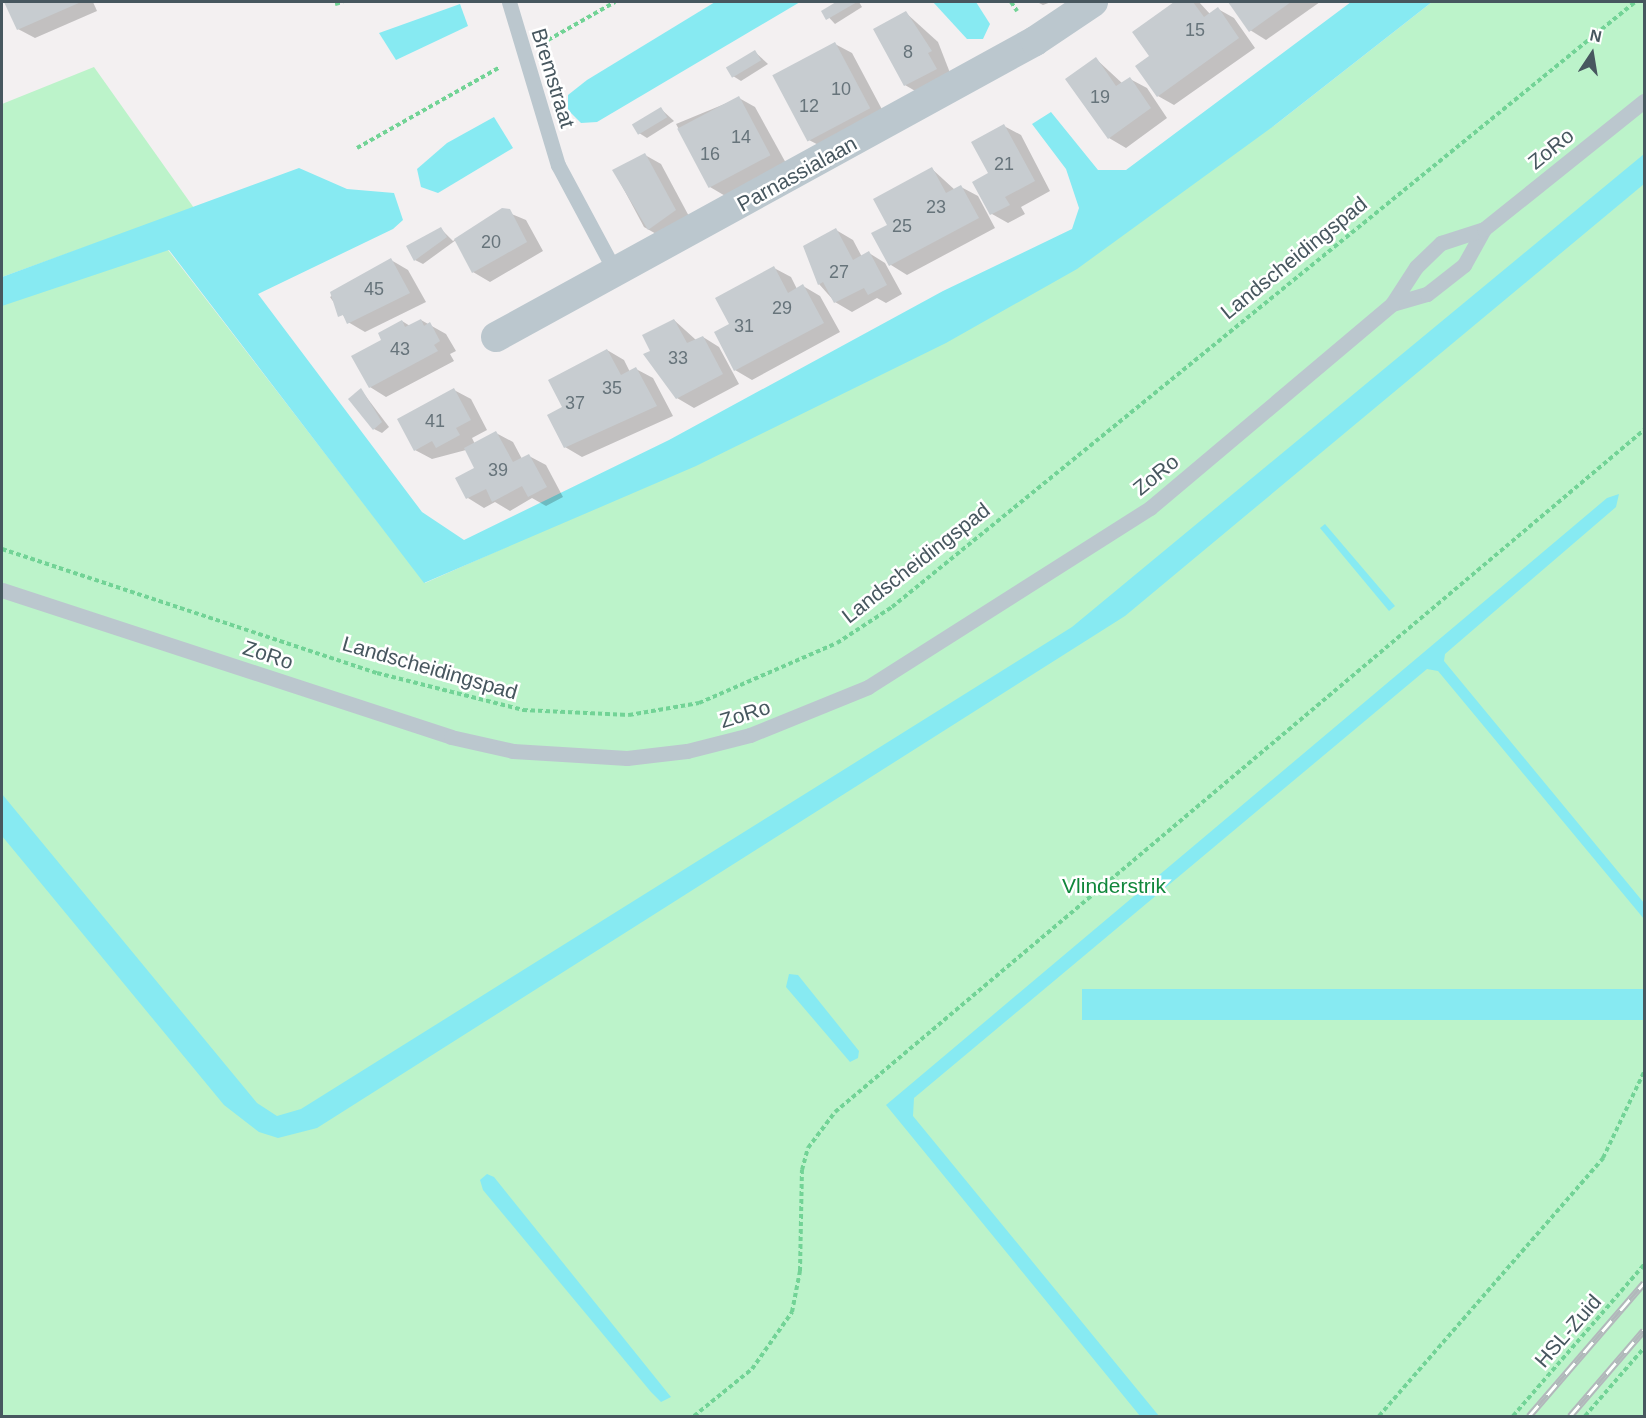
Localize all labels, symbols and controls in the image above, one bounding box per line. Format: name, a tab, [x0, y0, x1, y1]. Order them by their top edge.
house number: 15	[1185, 19, 1205, 41]
north arrow	[1562, 24, 1622, 84]
street label: Bremstraat	[526, 25, 580, 131]
text: N	[1588, 26, 1603, 45]
house number: 8	[903, 41, 913, 63]
house number: 10	[831, 78, 851, 100]
house number: 19	[1090, 86, 1110, 108]
house number: 12	[799, 95, 819, 117]
street label: ZoRo	[1523, 123, 1579, 175]
house number: 14	[731, 126, 751, 148]
street label: Parnassialaan	[733, 131, 861, 217]
house number: 16	[700, 143, 720, 165]
house number: 21	[994, 153, 1014, 175]
street label: Landscheidingspad	[1216, 191, 1372, 325]
house number: 23	[926, 196, 946, 218]
house number: 25	[892, 215, 912, 237]
house number: 20	[481, 231, 501, 253]
house number: 27	[829, 261, 849, 283]
house number: 45	[364, 278, 384, 300]
house number: 29	[772, 297, 792, 319]
house number: 31	[734, 315, 754, 337]
house number: 43	[390, 338, 410, 360]
house number: 33	[668, 347, 688, 369]
house number: 35	[602, 377, 622, 399]
house number: 37	[565, 392, 585, 414]
house number: 41	[425, 410, 445, 432]
street label: ZoRo	[1128, 449, 1184, 501]
house number: 39	[488, 459, 508, 481]
street label: Landscheidingspad	[837, 497, 995, 629]
street label: Landscheidingspad	[340, 631, 520, 705]
street label: ZoRo	[240, 635, 296, 675]
street label: ZoRo	[717, 694, 773, 734]
park label: Vlinderstrik	[1062, 873, 1166, 899]
street label: HSL-Zuid	[1529, 1289, 1607, 1373]

